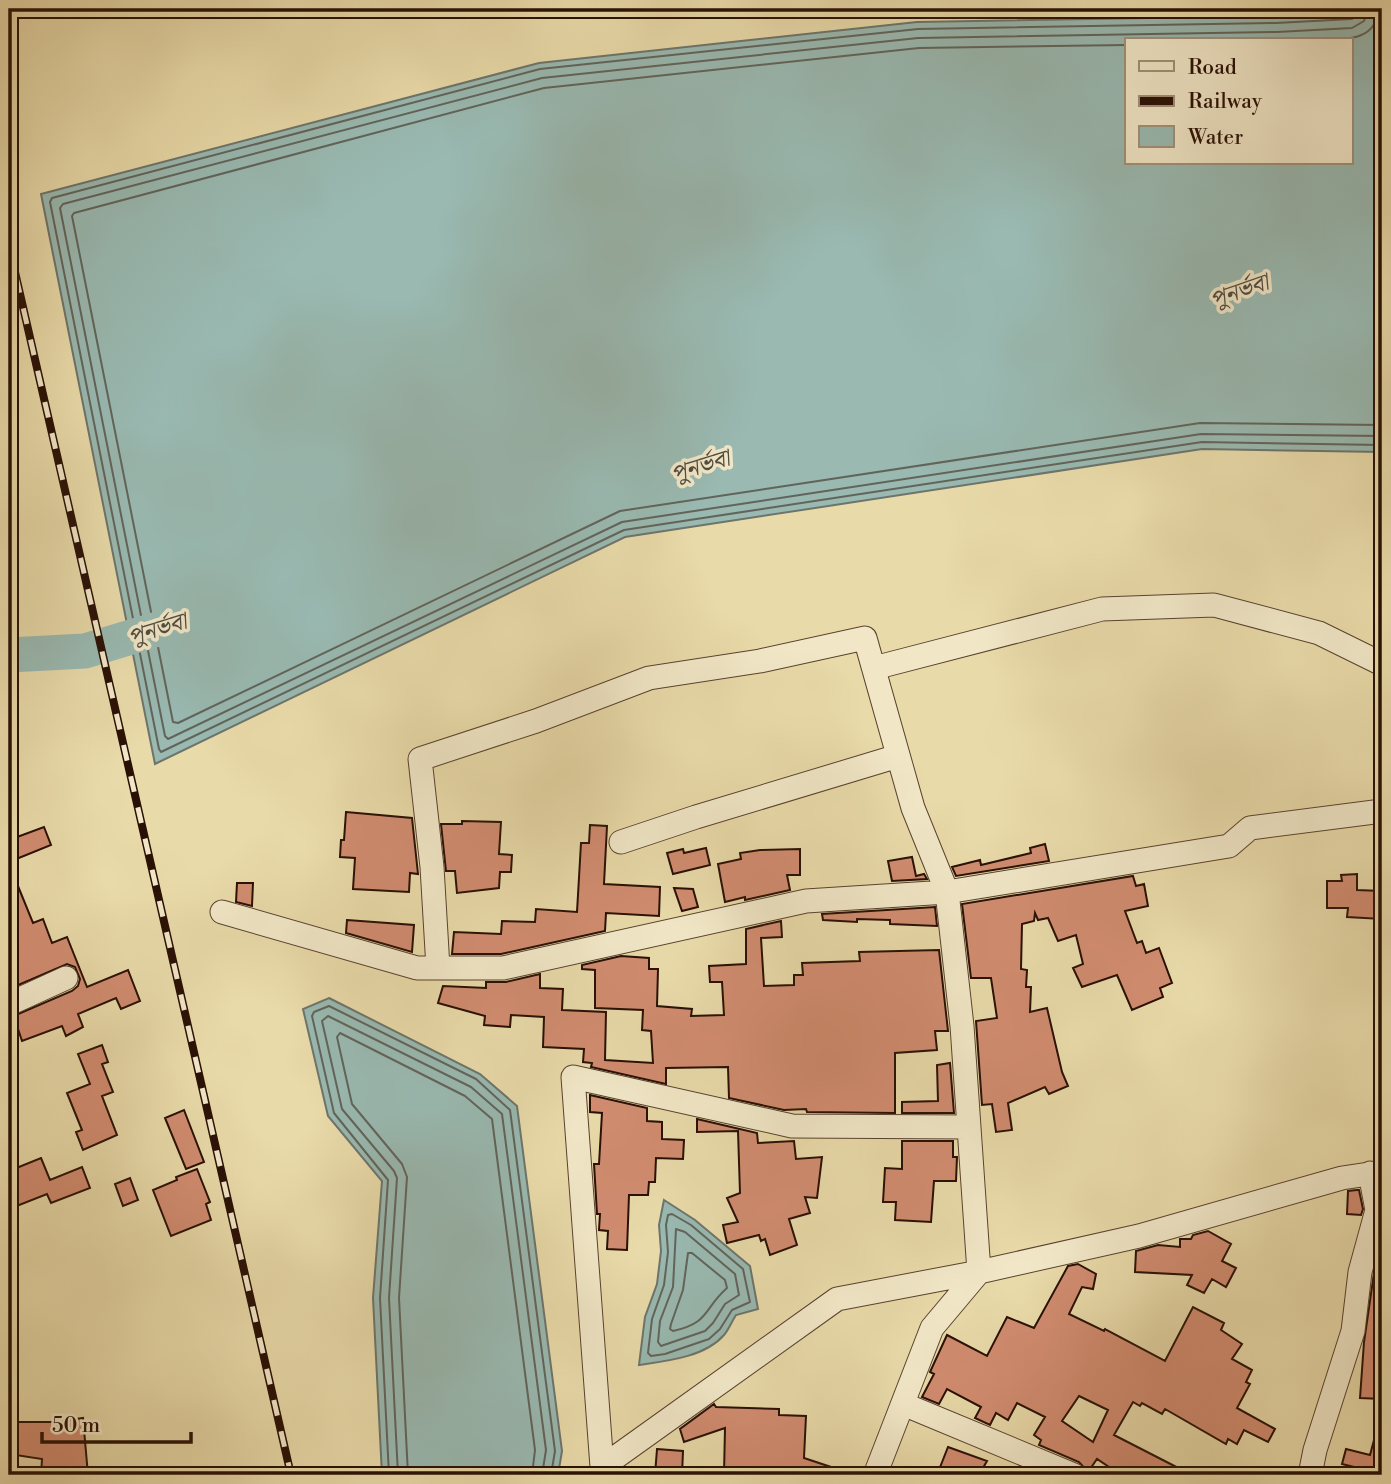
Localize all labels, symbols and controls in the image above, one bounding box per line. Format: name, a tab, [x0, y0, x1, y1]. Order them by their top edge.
legend	[1125, 38, 1352, 164]
text: Road	[1188, 55, 1237, 81]
text: Railway	[1188, 89, 1263, 115]
text: Water	[1187, 125, 1243, 151]
water label: পুনর্ভবা	[1206, 267, 1276, 316]
water label: পুনর্ভবা	[667, 443, 736, 490]
water label: পুনর্ভবা	[124, 606, 193, 653]
scale bar	[42, 1400, 191, 1444]
text: 50 m	[52, 1413, 100, 1439]

